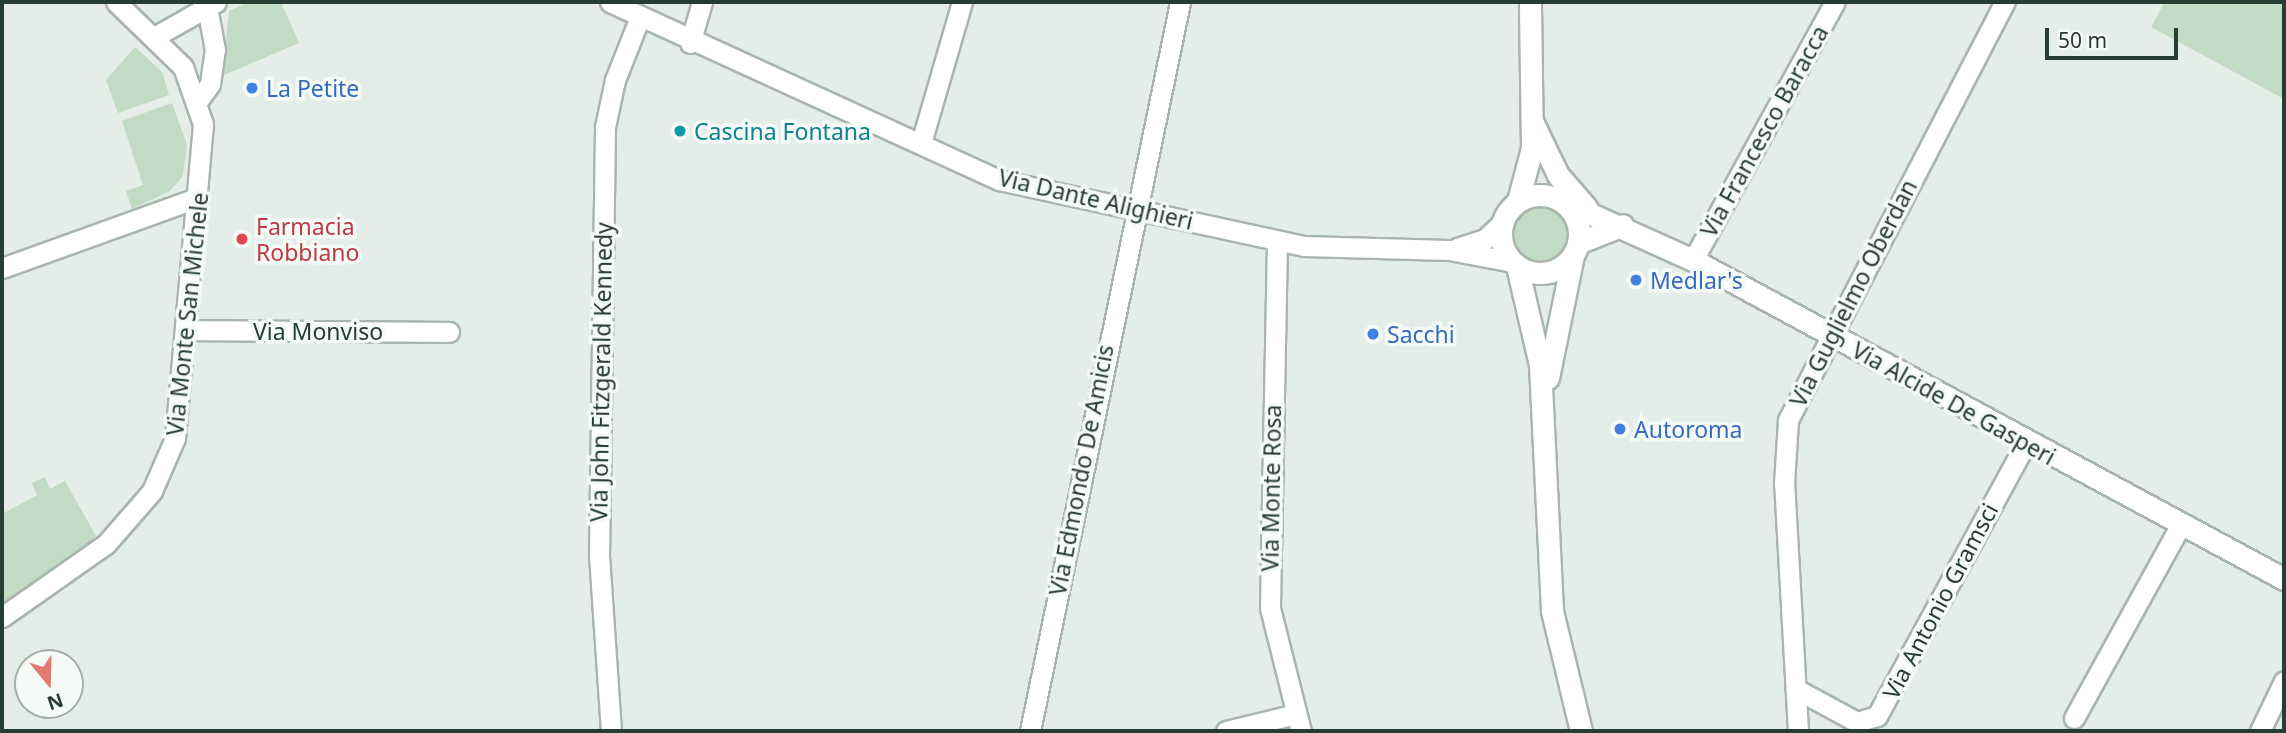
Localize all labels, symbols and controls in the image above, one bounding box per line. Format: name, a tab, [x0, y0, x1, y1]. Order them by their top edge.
scale bar	[2048, 14, 2181, 58]
street label: Via Francesco Baracca	[1694, 20, 1834, 242]
text: 50 m	[2058, 26, 2107, 54]
place label: La Petite	[266, 74, 359, 102]
marker: La Petite	[244, 80, 260, 96]
place label: Cascina Fontana	[694, 117, 871, 145]
marker: Cascina Fontana	[672, 123, 688, 139]
street label: Via Dante Alighieri	[996, 163, 1196, 235]
street label: Via Guglielmo Oberdan	[1784, 175, 1922, 411]
street label: Via Monte San Michele	[160, 191, 214, 437]
place label: Farmacia Robbiano	[256, 212, 359, 266]
street label: Via John Fitzgerald Kennedy	[585, 222, 617, 522]
marker: Farmacia Robbiano	[234, 231, 250, 247]
place label: Medlar's	[1650, 266, 1743, 294]
marker: Medlar's	[1628, 272, 1644, 288]
street label: Via Monviso	[253, 317, 383, 345]
place label: Sacchi	[1387, 320, 1455, 348]
marker: Sacchi	[1365, 326, 1381, 342]
street label: Via Alcide De Gasperi	[1847, 336, 2061, 470]
street label: Via Edmondo De Amicis	[1043, 342, 1119, 598]
street label: Via Monte Rosa	[1256, 404, 1286, 572]
place label: Autoroma	[1634, 415, 1742, 443]
marker: Autoroma	[1612, 421, 1628, 437]
street label: Via Antonio Gramsci	[1877, 498, 2003, 704]
north arrow	[14, 649, 84, 719]
text: N	[44, 687, 67, 717]

